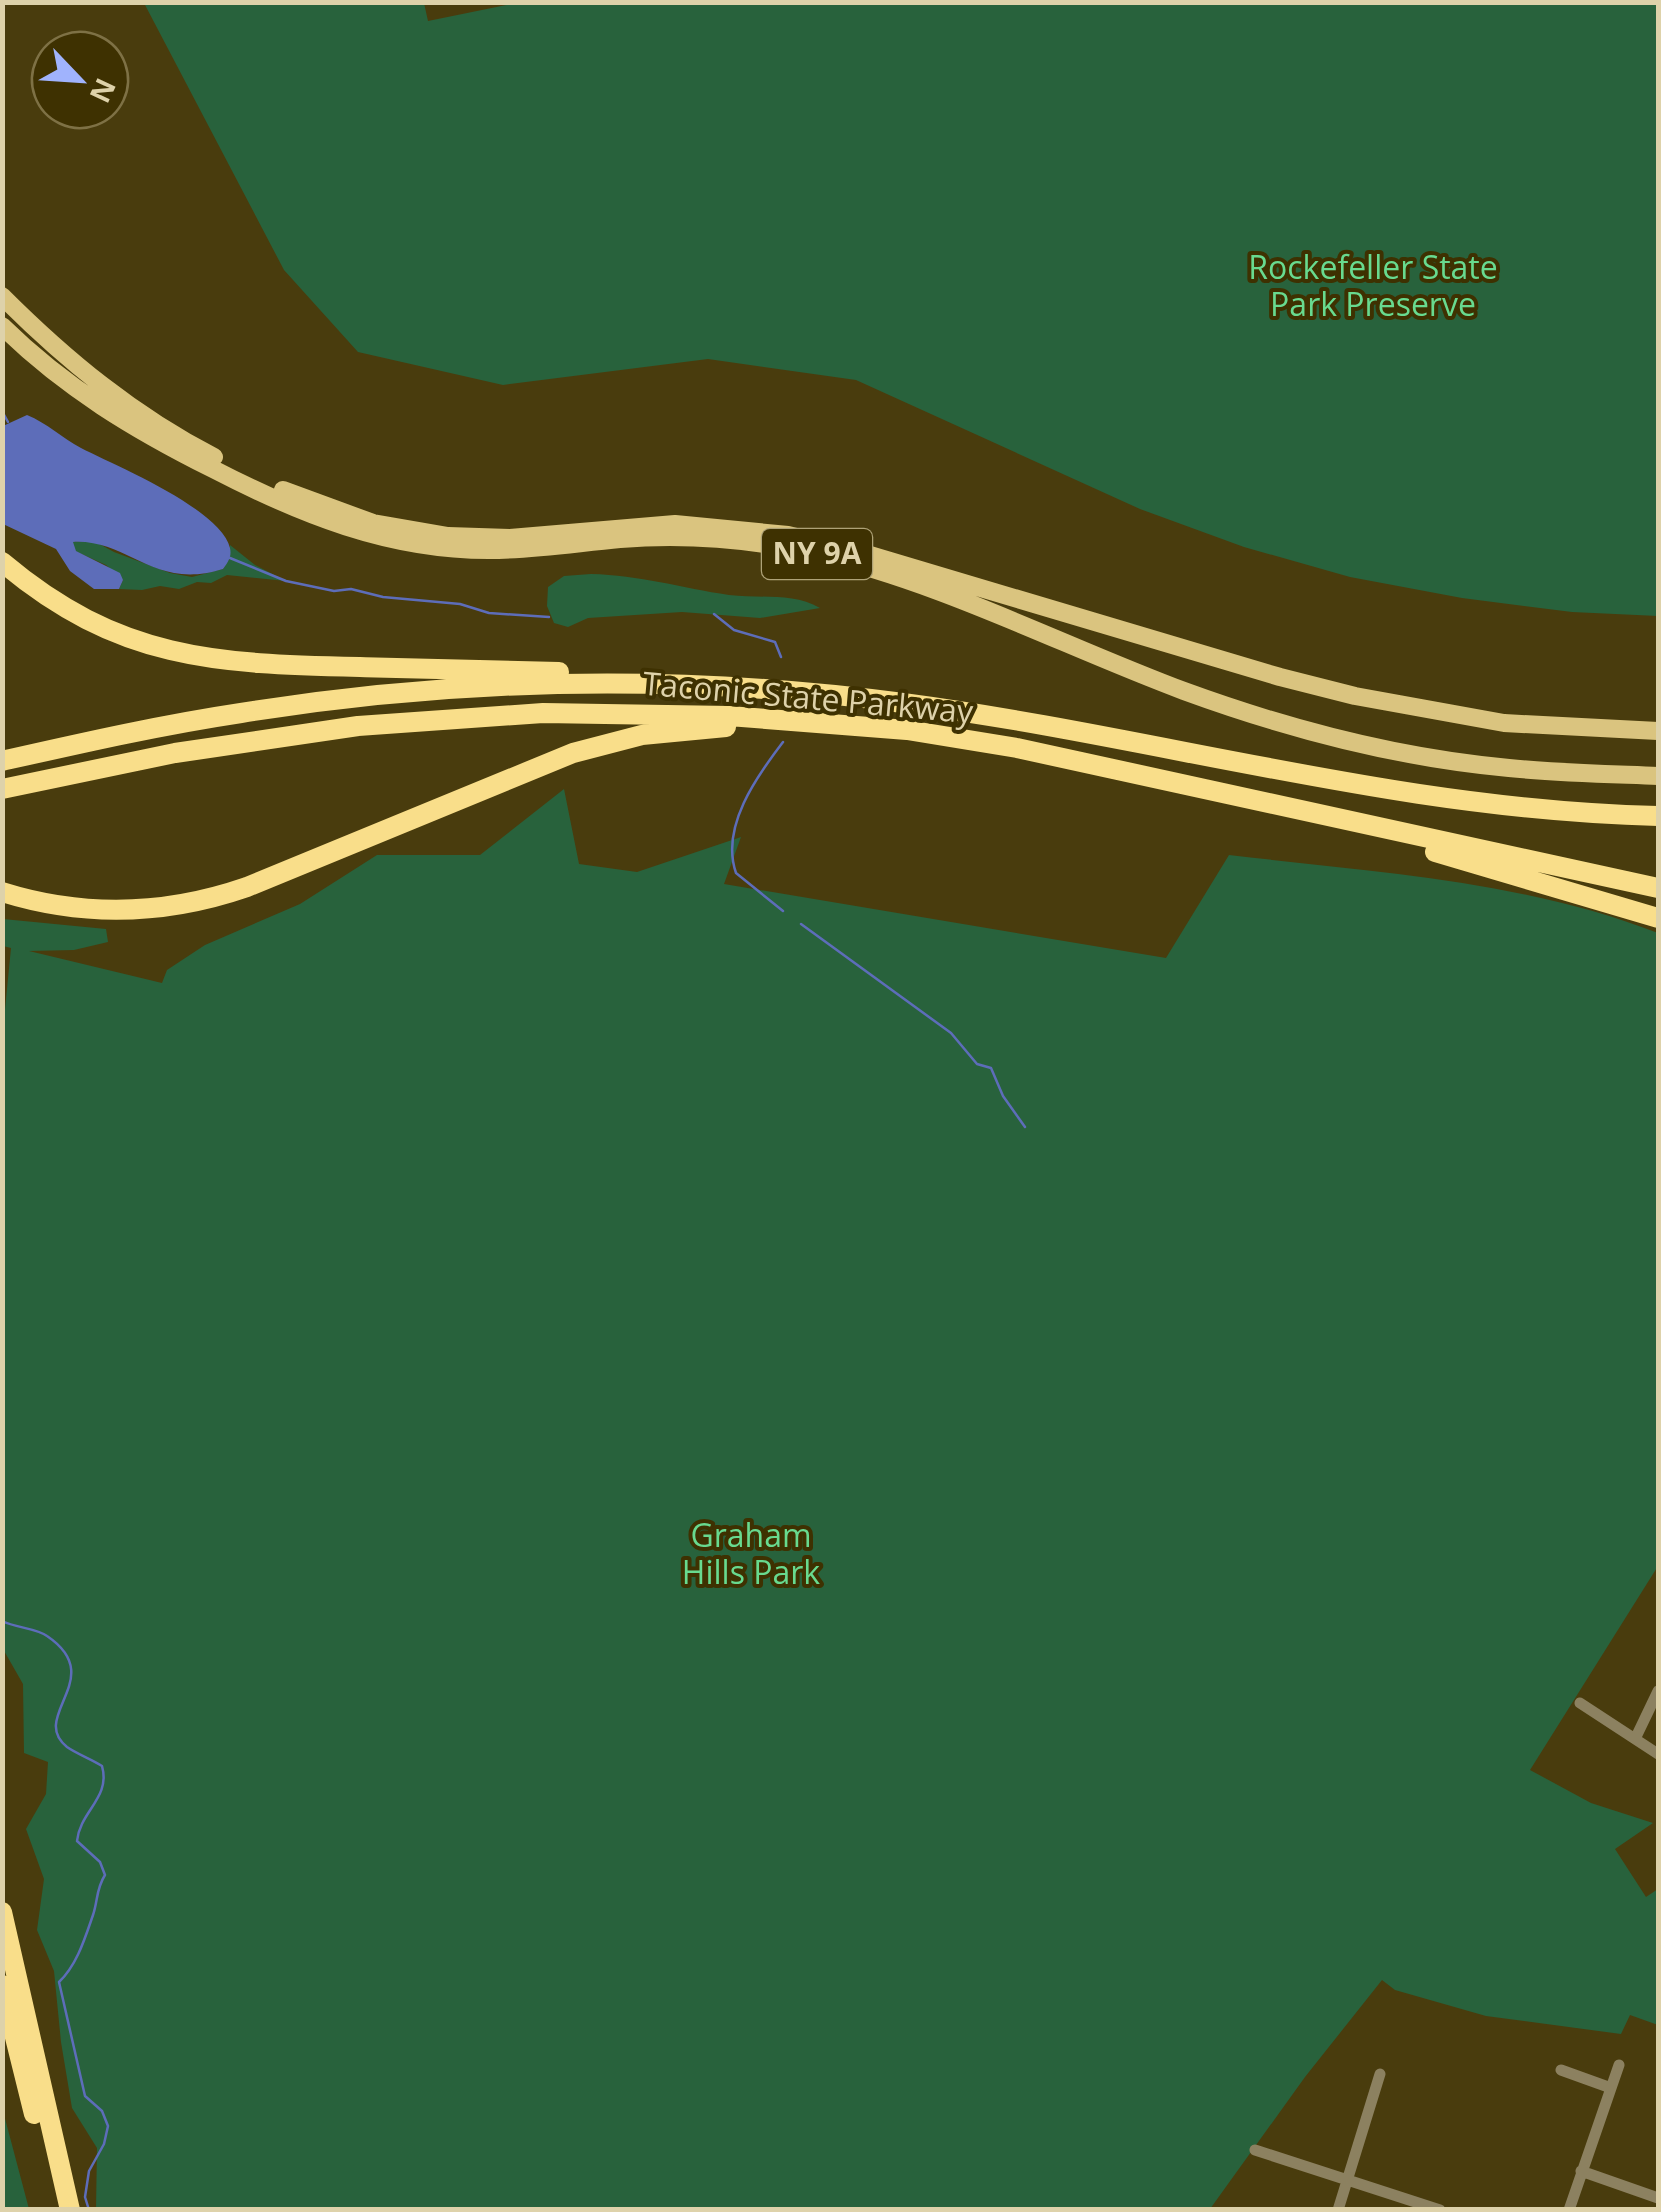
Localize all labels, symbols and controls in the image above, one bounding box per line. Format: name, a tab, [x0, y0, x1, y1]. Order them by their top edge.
north arrow	[30, 30, 130, 130]
text: N	[82, 73, 126, 109]
park label: Rockefeller State Park Preserve	[1248, 245, 1498, 325]
road number: NY 9A	[762, 529, 872, 579]
street label: Taconic State Parkway	[641, 661, 976, 732]
park label: Graham Hills Park	[682, 1513, 820, 1593]

